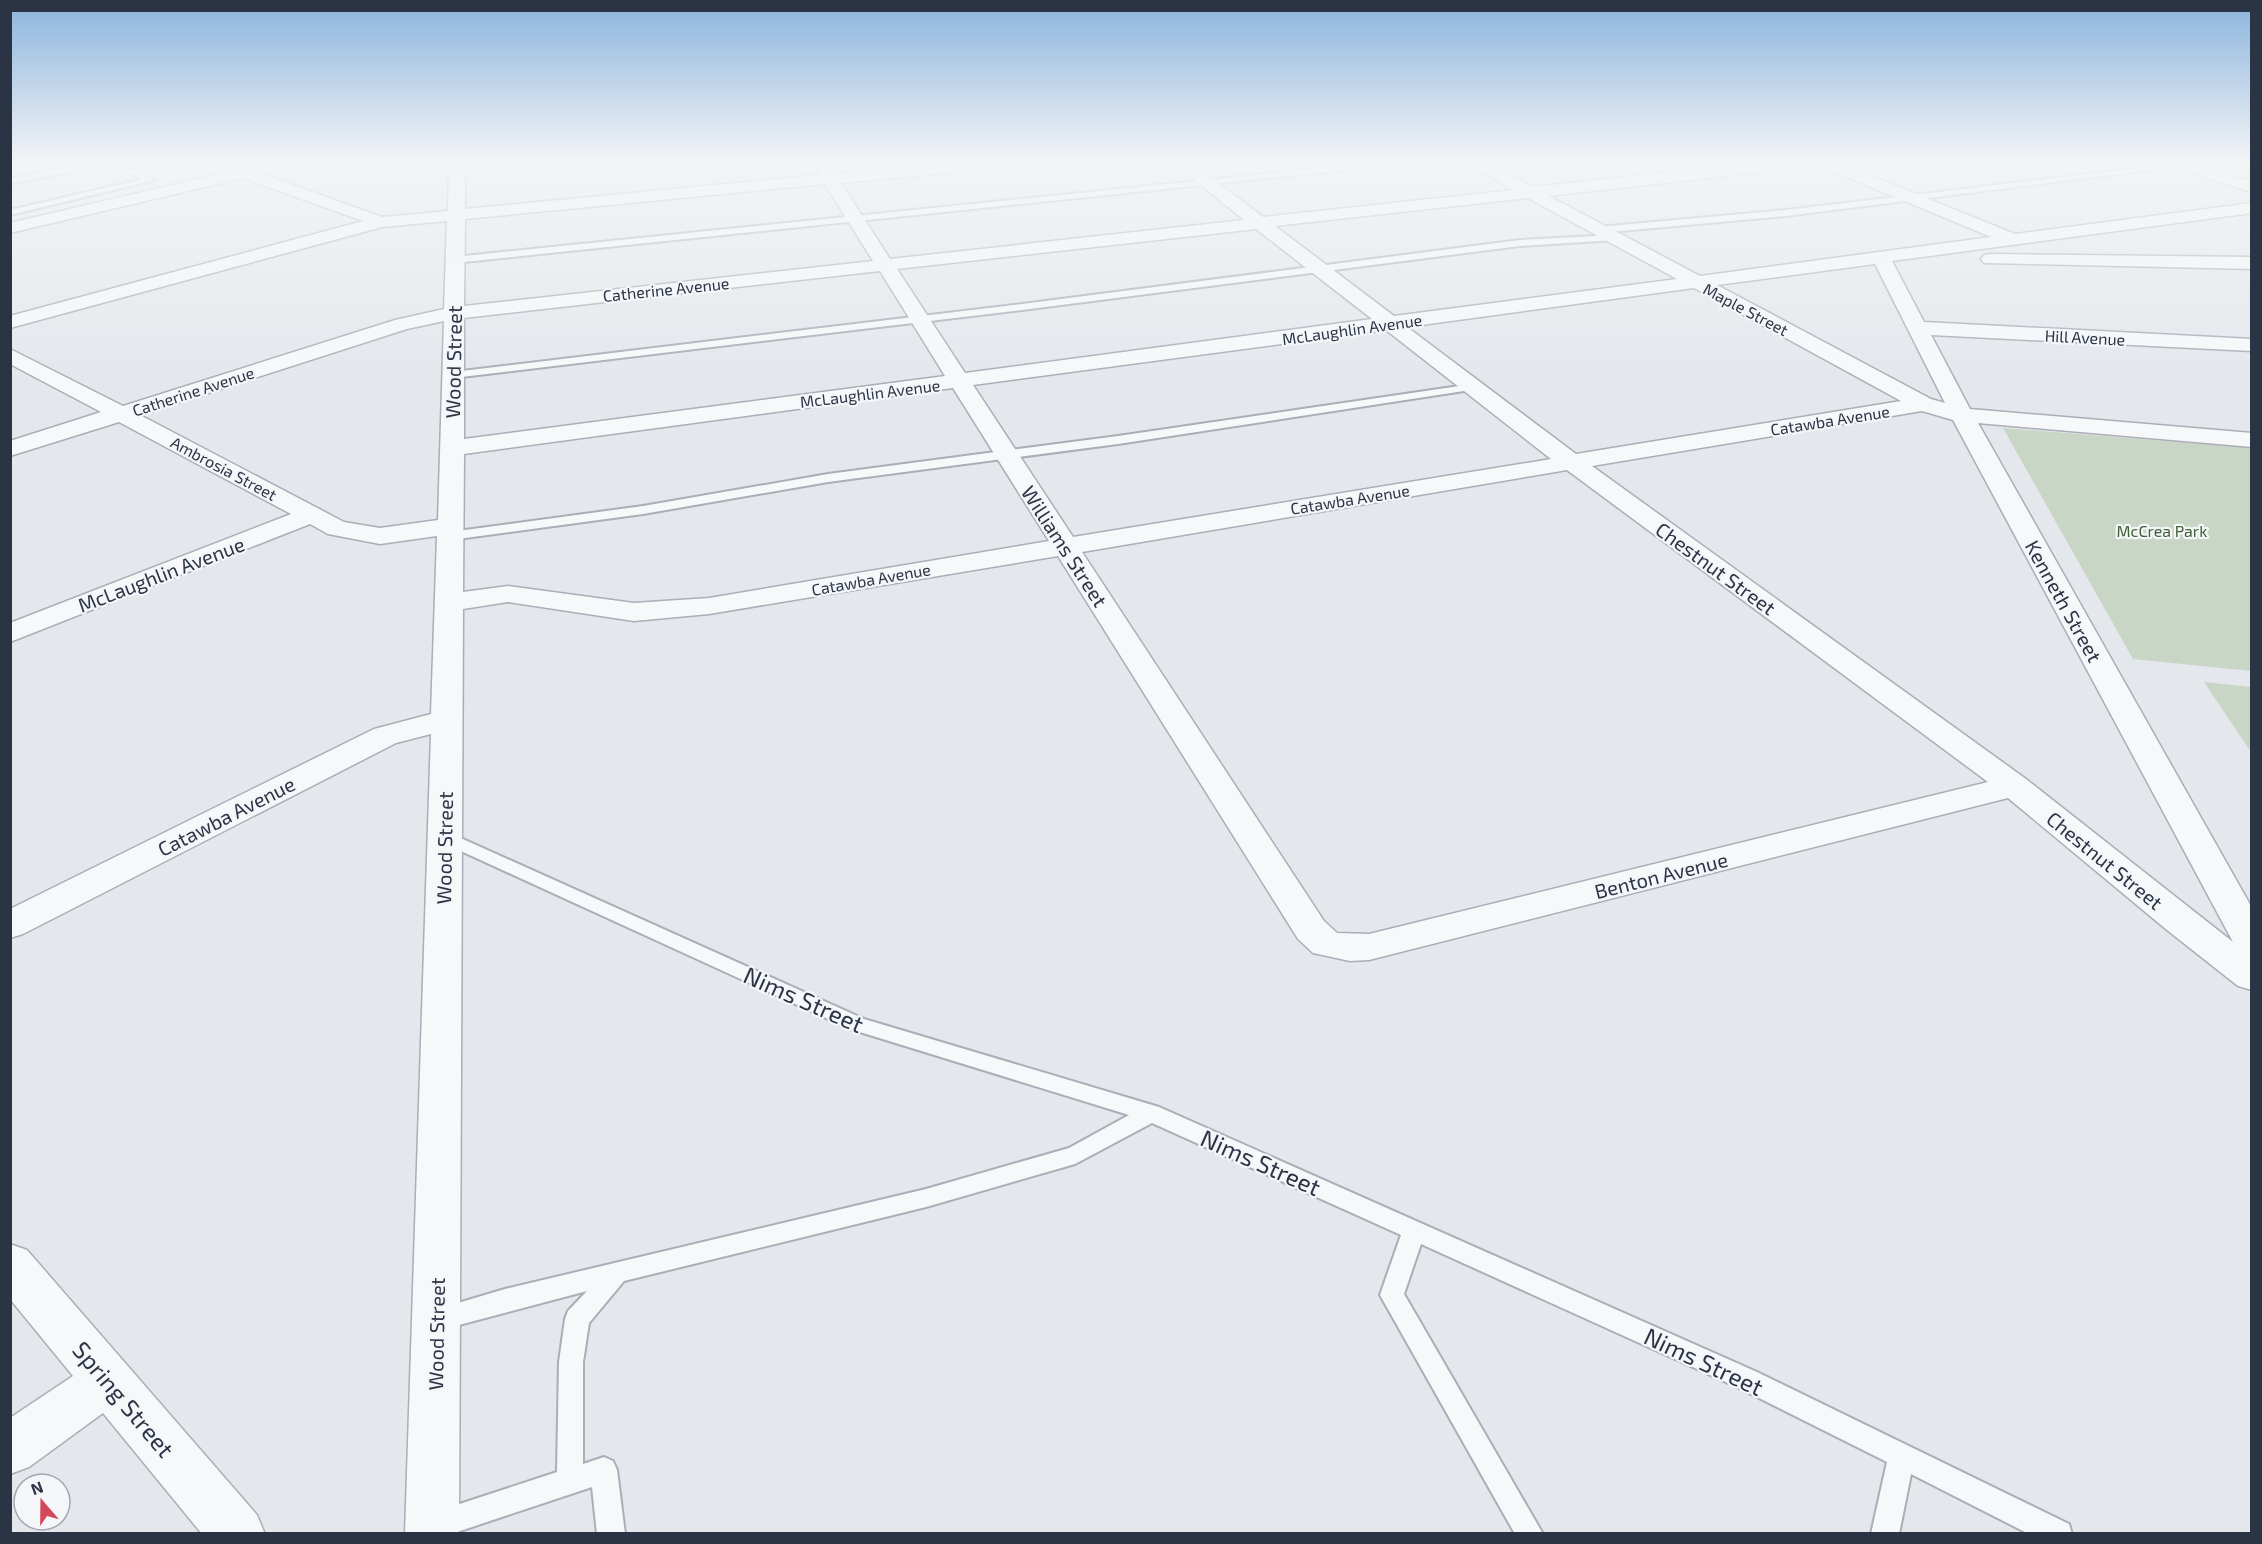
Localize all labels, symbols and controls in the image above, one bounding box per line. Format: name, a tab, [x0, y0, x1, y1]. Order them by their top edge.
street label: Catherine Avenue	[602, 273, 730, 305]
street label: Maple Street	[1700, 279, 1792, 339]
street label: Wood Street	[440, 305, 466, 419]
street label: McLaughlin Avenue	[1281, 310, 1423, 348]
street label: Hill Avenue	[2044, 325, 2126, 349]
street label: Catherine Avenue	[130, 362, 256, 420]
street label: McLaughlin Avenue	[799, 375, 941, 411]
street label: Catawba Avenue	[1769, 401, 1891, 439]
street label: Ambrosia Street	[168, 432, 280, 504]
street label: Catawba Avenue	[1289, 480, 1411, 518]
street label: Williams Street	[1017, 481, 1113, 611]
street label: Chestnut Street	[1651, 516, 1781, 620]
park label: McCrea Park	[2117, 521, 2207, 540]
street label: McLaughlin Avenue	[74, 531, 248, 617]
street label: Kenneth Street	[2021, 536, 2108, 666]
street label: Catawba Avenue	[810, 559, 932, 599]
street label: Catawba Avenue	[153, 771, 299, 861]
street label: Wood Street	[431, 791, 457, 905]
street label: Chestnut Street	[2042, 806, 2168, 914]
street label: Benton Avenue	[1592, 847, 1730, 903]
street label: Nims Street	[740, 960, 868, 1038]
street label: Nims Street	[1197, 1123, 1325, 1201]
street label: Wood Street	[423, 1277, 449, 1391]
street label: Nims Street	[1640, 1321, 1768, 1401]
street label: Spring Street	[67, 1335, 181, 1463]
north arrow	[12, 1472, 72, 1532]
text: N	[28, 1477, 45, 1498]

